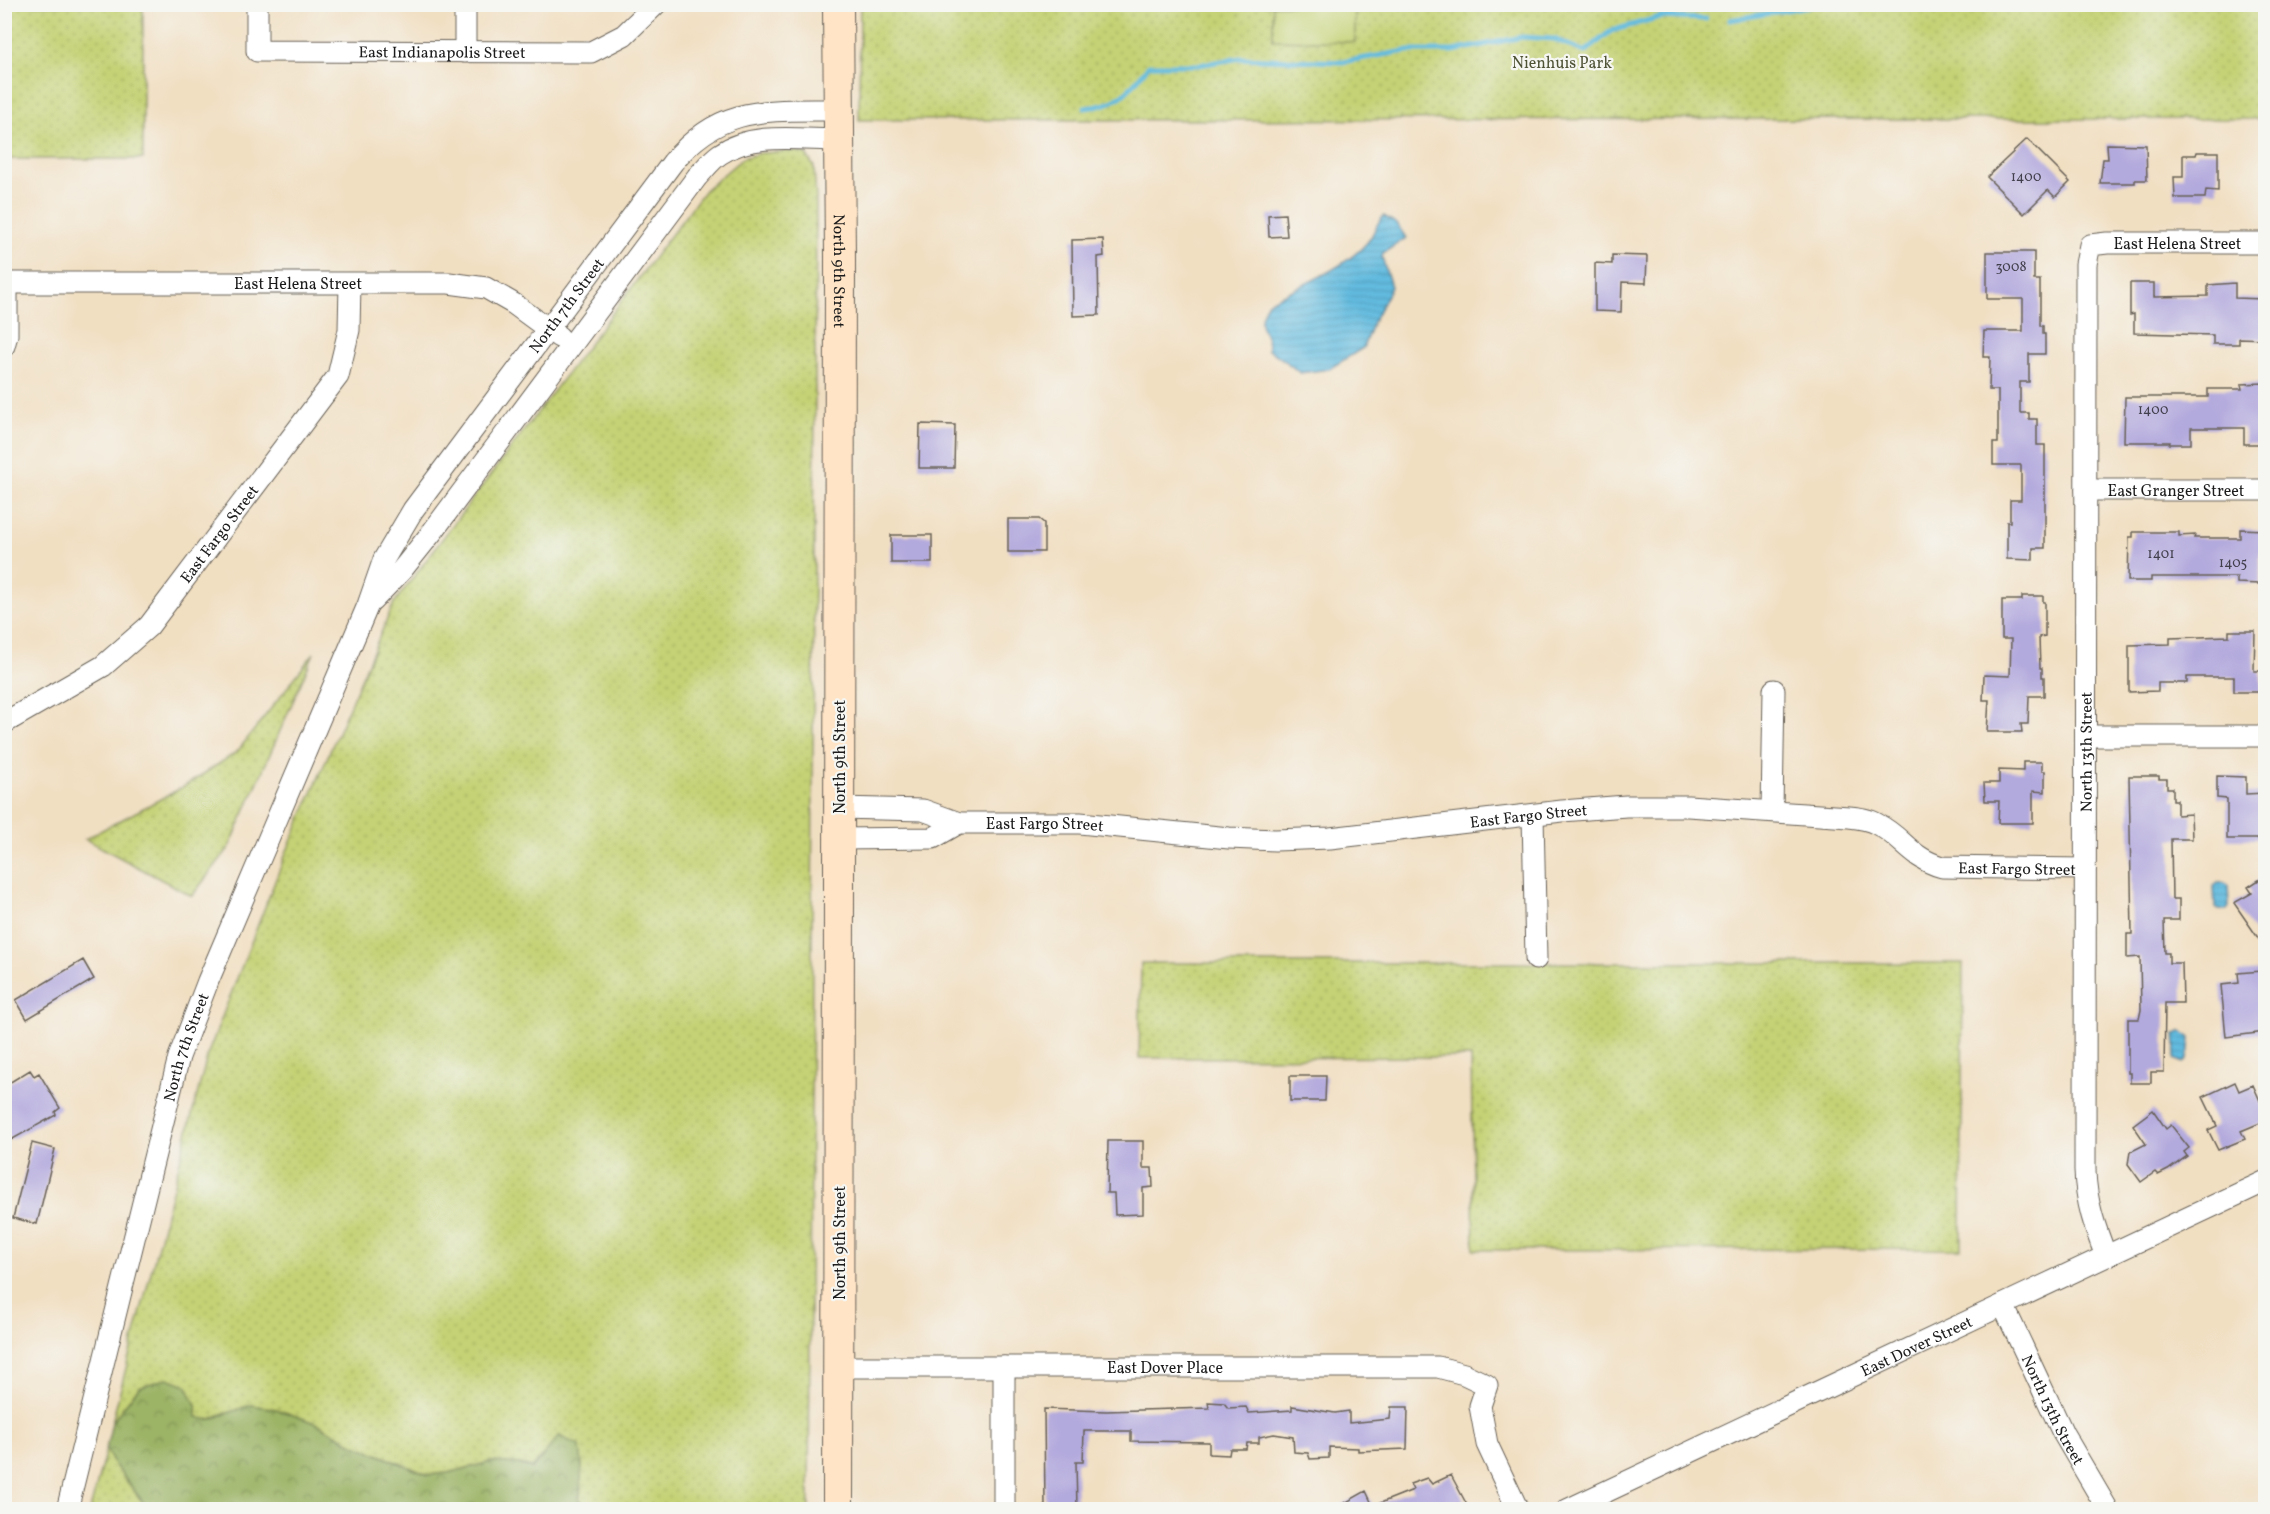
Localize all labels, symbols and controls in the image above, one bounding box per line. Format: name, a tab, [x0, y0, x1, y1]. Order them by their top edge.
street label: East Indianapolis Street	[358, 42, 526, 65]
park label: Nienhuis Park	[1512, 53, 1612, 75]
house number: 1400	[2011, 168, 2041, 187]
street label: North 9th Street	[827, 214, 849, 328]
street label: East Helena Street	[2113, 234, 2242, 256]
street label: North 7th Street	[525, 254, 611, 358]
house number: 3008	[1995, 258, 2027, 277]
street label: East Helena Street	[234, 274, 362, 296]
house number: 1400	[2138, 401, 2168, 420]
street label: East Fargo Street	[176, 481, 265, 589]
street label: East Granger Street	[2108, 481, 2245, 503]
house number: 1401	[2147, 545, 2175, 564]
house number: 1405	[2219, 554, 2247, 573]
street label: North 13th Street	[2076, 691, 2099, 812]
street label: North 9th Street	[830, 700, 852, 814]
street label: East Fargo Street	[1469, 800, 1589, 835]
street label: East Fargo Street	[986, 814, 1105, 838]
street label: East Fargo Street	[1958, 858, 2077, 882]
street label: North 7th Street	[159, 990, 216, 1104]
street label: North 9th Street	[830, 1186, 852, 1300]
street label: East Dover Street	[1858, 1312, 1977, 1383]
street label: North 13th Street	[2015, 1352, 2089, 1470]
street label: East Dover Place	[1107, 1358, 1223, 1380]

